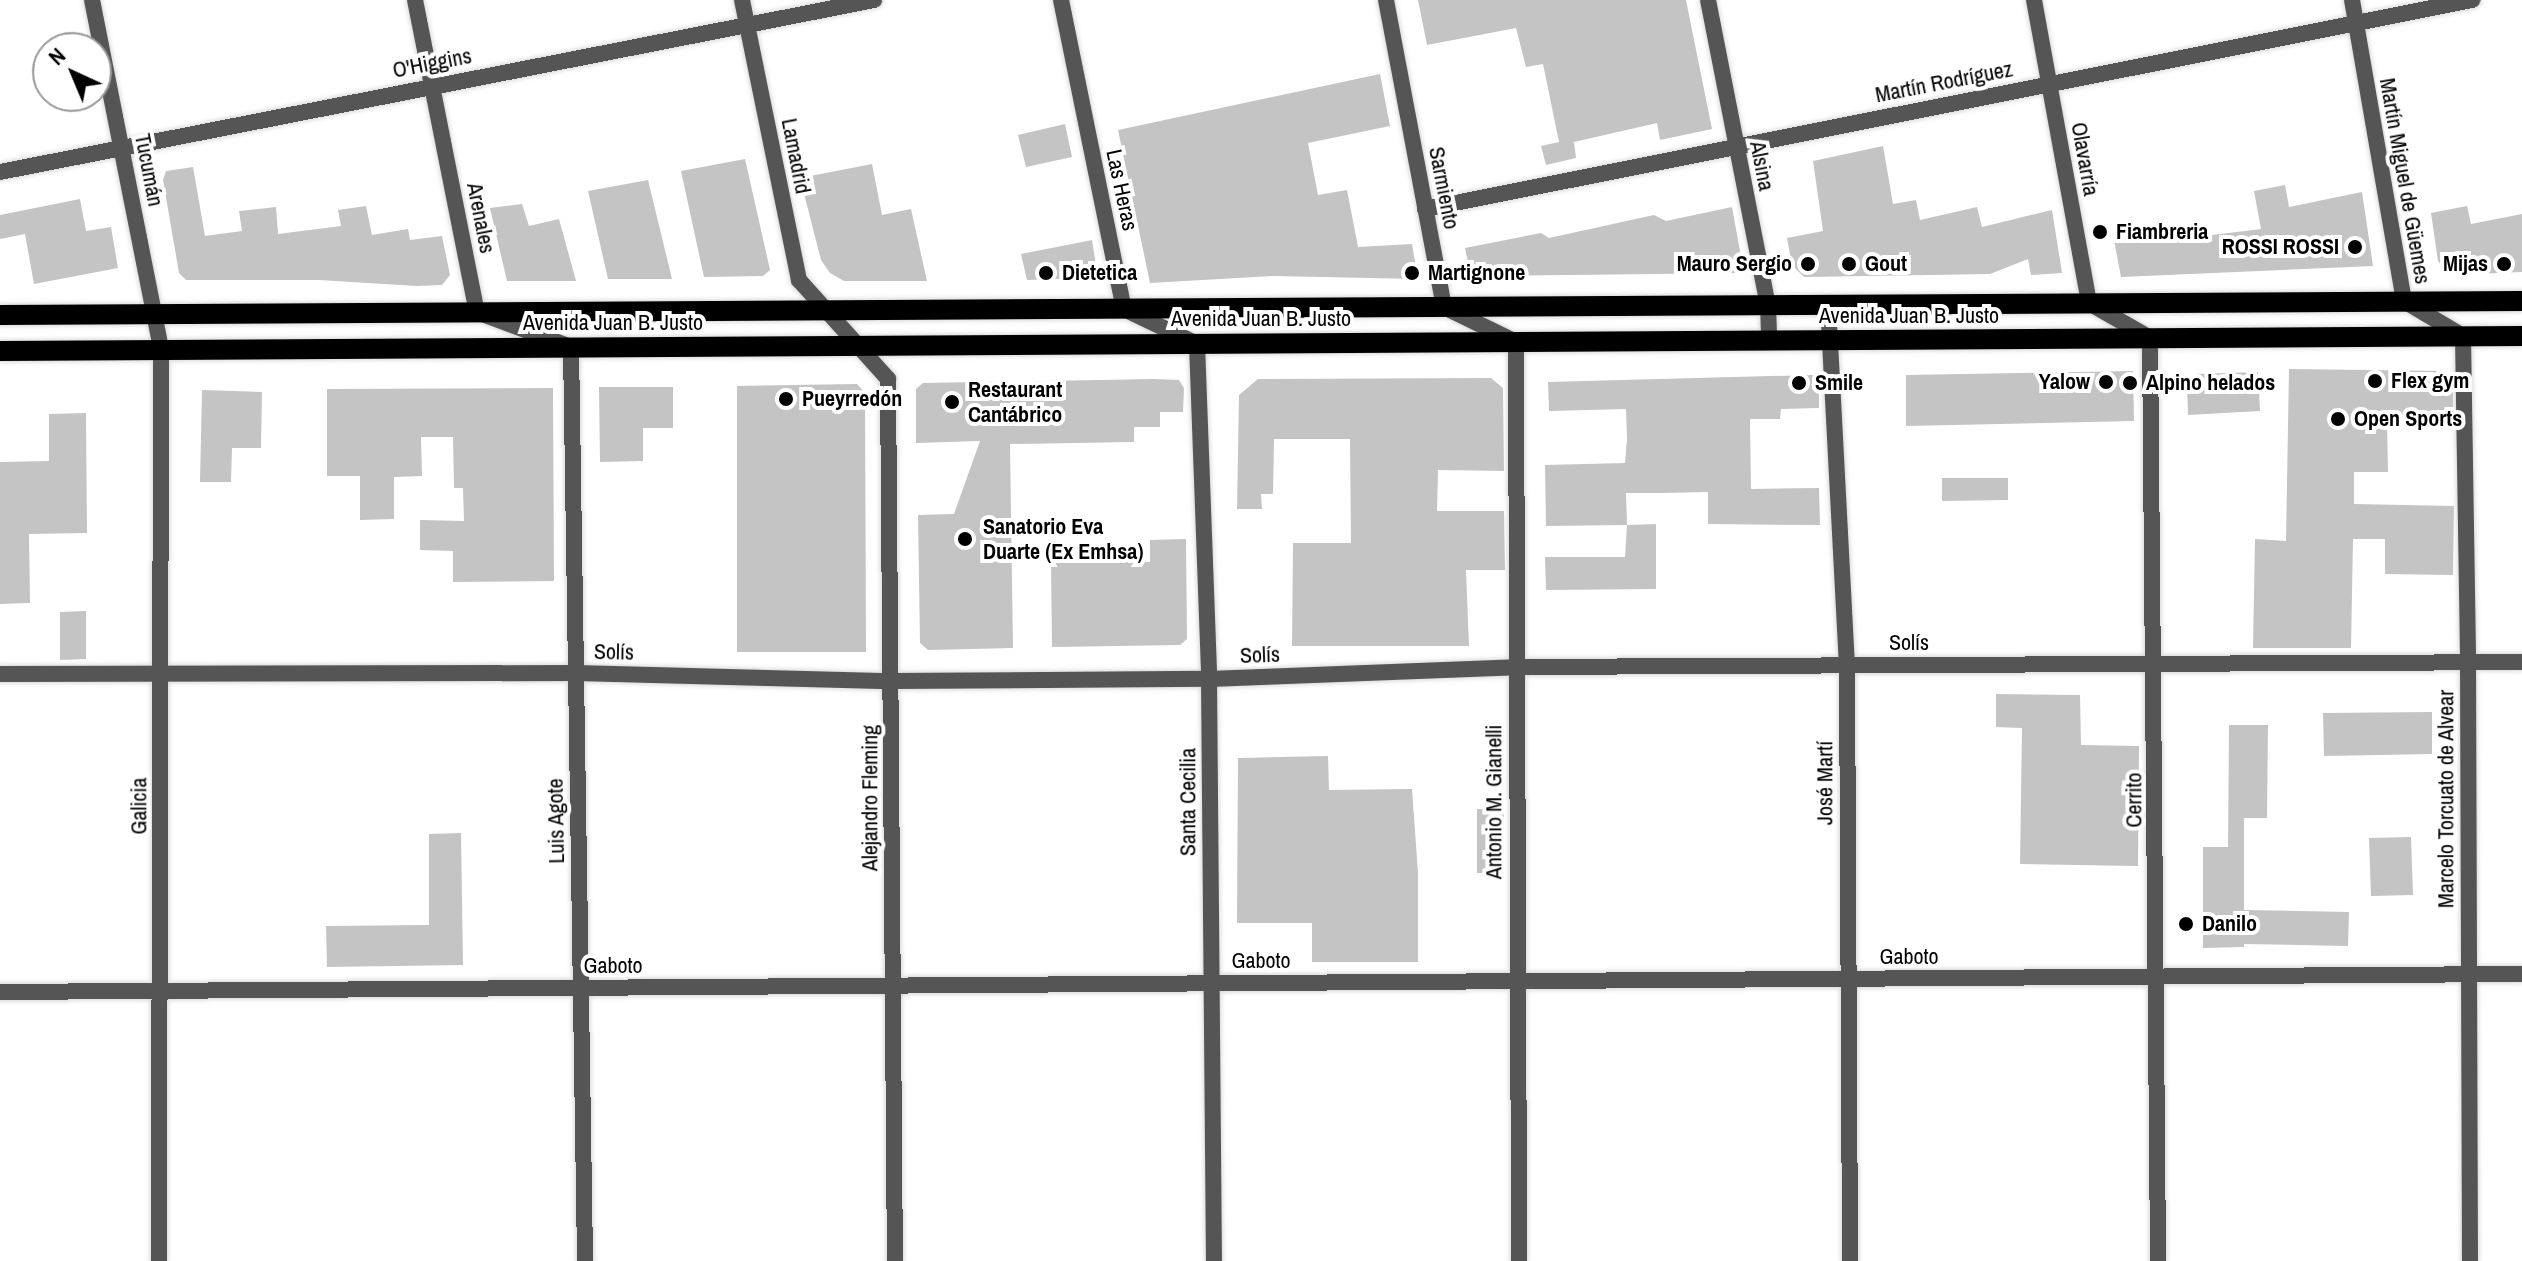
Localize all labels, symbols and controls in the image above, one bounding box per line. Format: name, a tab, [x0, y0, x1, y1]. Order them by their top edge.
north arrow	[32, 32, 112, 112]
text: N	[42, 41, 72, 71]
street label: O'Higgins	[390, 42, 474, 84]
street label: Martín Rodríguez	[1873, 56, 2015, 108]
street label: Martín Miguel de Güemes	[2374, 76, 2436, 286]
street label: Lamadrid	[776, 116, 816, 196]
street label: Olavarría	[2066, 120, 2104, 198]
street label: Tucumán	[129, 131, 169, 209]
street label: Alsina	[1744, 139, 1780, 193]
street label: Sarmiento	[1423, 145, 1465, 231]
street label: Las Heras	[1101, 147, 1143, 233]
street label: Arenales	[461, 181, 501, 255]
place label: Fiambreria	[2116, 219, 2208, 245]
marker: Fiambreria	[2091, 223, 2109, 241]
place label: ROSSI ROSSI	[2222, 234, 2339, 260]
marker: ROSSI ROSSI	[2346, 238, 2364, 256]
place label: Mauro Sergio	[1677, 251, 1792, 277]
place label: Gout	[1865, 251, 1907, 277]
place label: Mijas	[2443, 251, 2488, 277]
marker: Mauro Sergio	[1799, 255, 1817, 273]
marker: Gout	[1840, 255, 1858, 273]
marker: Mijas	[2495, 255, 2513, 273]
place label: Dietetica	[1062, 260, 1137, 286]
place label: Martignone	[1428, 260, 1525, 286]
marker: Dietetica	[1037, 264, 1055, 282]
marker: Martignone	[1403, 264, 1421, 282]
street label: Avenida Juan B. Justo	[1819, 303, 1999, 329]
street label: Avenida Juan B. Justo	[1171, 306, 1351, 332]
street label: Avenida Juan B. Justo	[523, 310, 703, 336]
place label: Flex gym	[2391, 368, 2469, 394]
place label: Yalow	[2039, 369, 2090, 395]
place label: Smile	[1815, 370, 1863, 396]
place label: Alpino helados	[2146, 370, 2275, 396]
marker: Flex gym	[2366, 372, 2384, 390]
marker: Yalow	[2097, 373, 2115, 391]
marker: Smile	[1790, 374, 1808, 392]
marker: Alpino helados	[2121, 374, 2139, 392]
place label: Restaurant Cantábrico	[968, 376, 1062, 428]
place label: Pueyrredón	[802, 386, 902, 412]
marker: Pueyrredón	[777, 390, 795, 408]
marker: Restaurant Cantábrico	[943, 393, 961, 411]
place label: Open Sports	[2354, 406, 2462, 432]
marker: Open Sports	[2329, 410, 2347, 428]
place label: Sanatorio Eva Duarte (Ex Emhsa)	[983, 513, 1143, 564]
marker: Sanatorio Eva Duarte (Ex Emhsa)	[954, 528, 976, 550]
street label: Solís	[1889, 630, 1929, 656]
street label: Solís	[594, 638, 634, 666]
street label: Solís	[1239, 641, 1281, 669]
street label: Marcelo Torcuato de Alvear	[2433, 689, 2459, 909]
street label: Alejandro Fleming	[857, 725, 883, 871]
street label: Antonio M. Gianelli	[1481, 725, 1507, 879]
street label: José Martí	[1812, 741, 1838, 825]
street label: Santa Cecilia	[1175, 748, 1201, 856]
street label: Cerrito	[2121, 772, 2147, 828]
street label: Galicia	[126, 777, 152, 835]
street label: Luis Agote	[542, 778, 570, 864]
place label: Danilo	[2202, 911, 2257, 937]
marker: Danilo	[2177, 915, 2195, 933]
street label: Gaboto	[1879, 944, 1939, 970]
street label: Gaboto	[1231, 948, 1291, 974]
street label: Gaboto	[583, 953, 643, 979]

